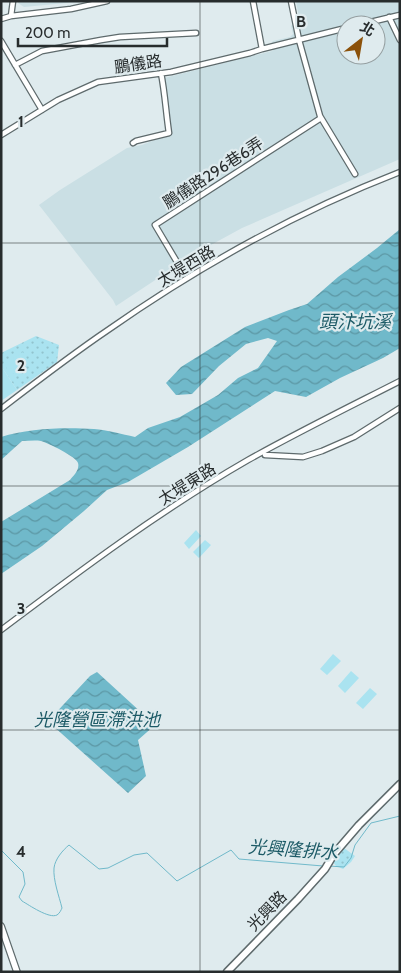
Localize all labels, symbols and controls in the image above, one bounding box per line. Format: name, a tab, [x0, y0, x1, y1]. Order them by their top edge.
text: B	[296, 12, 306, 31]
scale bar	[18, 15, 166, 47]
north arrow	[336, 15, 386, 65]
text: 北	[357, 18, 378, 40]
text: 200 m	[25, 24, 70, 42]
street label: 鵬儀路	[113, 51, 163, 77]
text: 1	[18, 112, 24, 131]
street label: 鵬儀路296巷6弄	[159, 134, 267, 212]
street label: 太堤西路	[154, 241, 218, 291]
water label: 頭汴坑溪	[319, 311, 394, 333]
text: 2	[17, 356, 25, 375]
street label: 太堤東路	[155, 459, 219, 509]
text: 3	[17, 599, 25, 618]
water label: 光隆營區滯洪池	[34, 709, 162, 731]
water label: 光興隆排水	[247, 836, 340, 864]
text: 4	[16, 842, 26, 861]
street label: 光興路	[243, 887, 291, 935]

